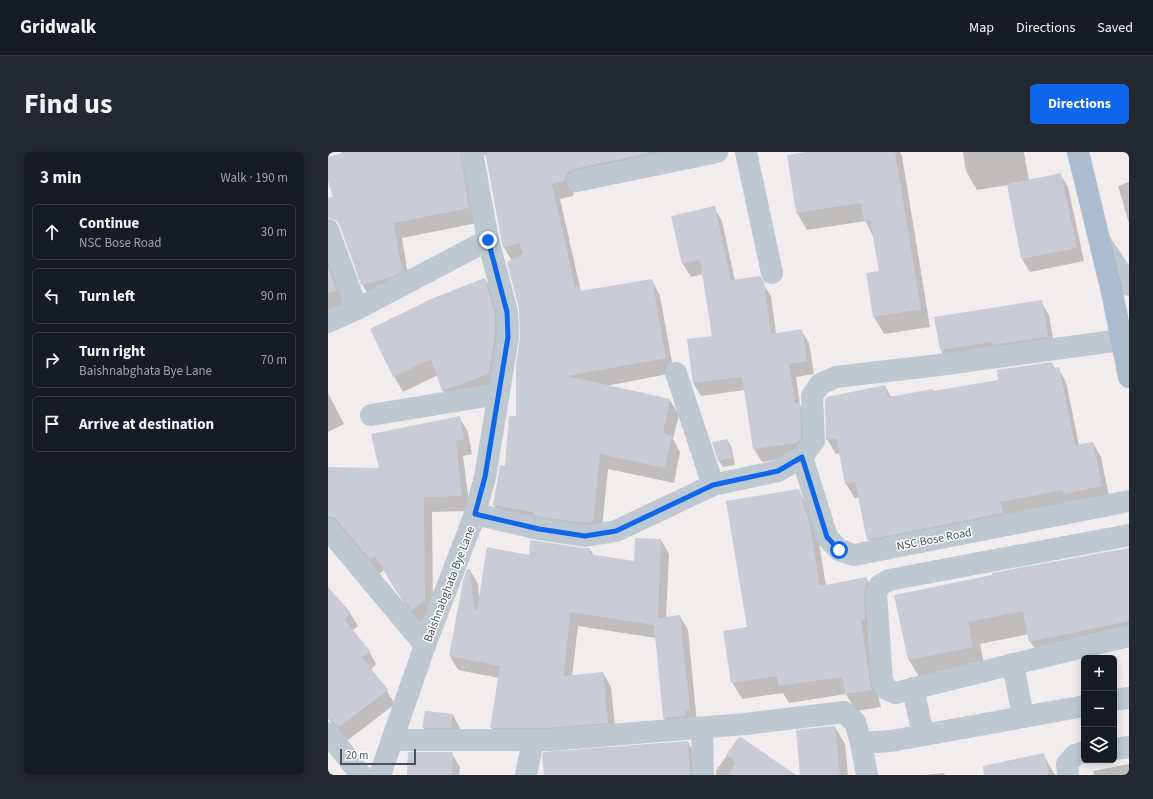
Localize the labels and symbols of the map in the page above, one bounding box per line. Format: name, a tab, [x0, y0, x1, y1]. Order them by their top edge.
route end	[479, 231, 497, 249]
street label: Baishnabghata Bye Lane	[420, 524, 479, 645]
street label: NSC Bose Road	[895, 524, 973, 555]
route start	[830, 541, 848, 559]
scale bar	[340, 747, 416, 766]

